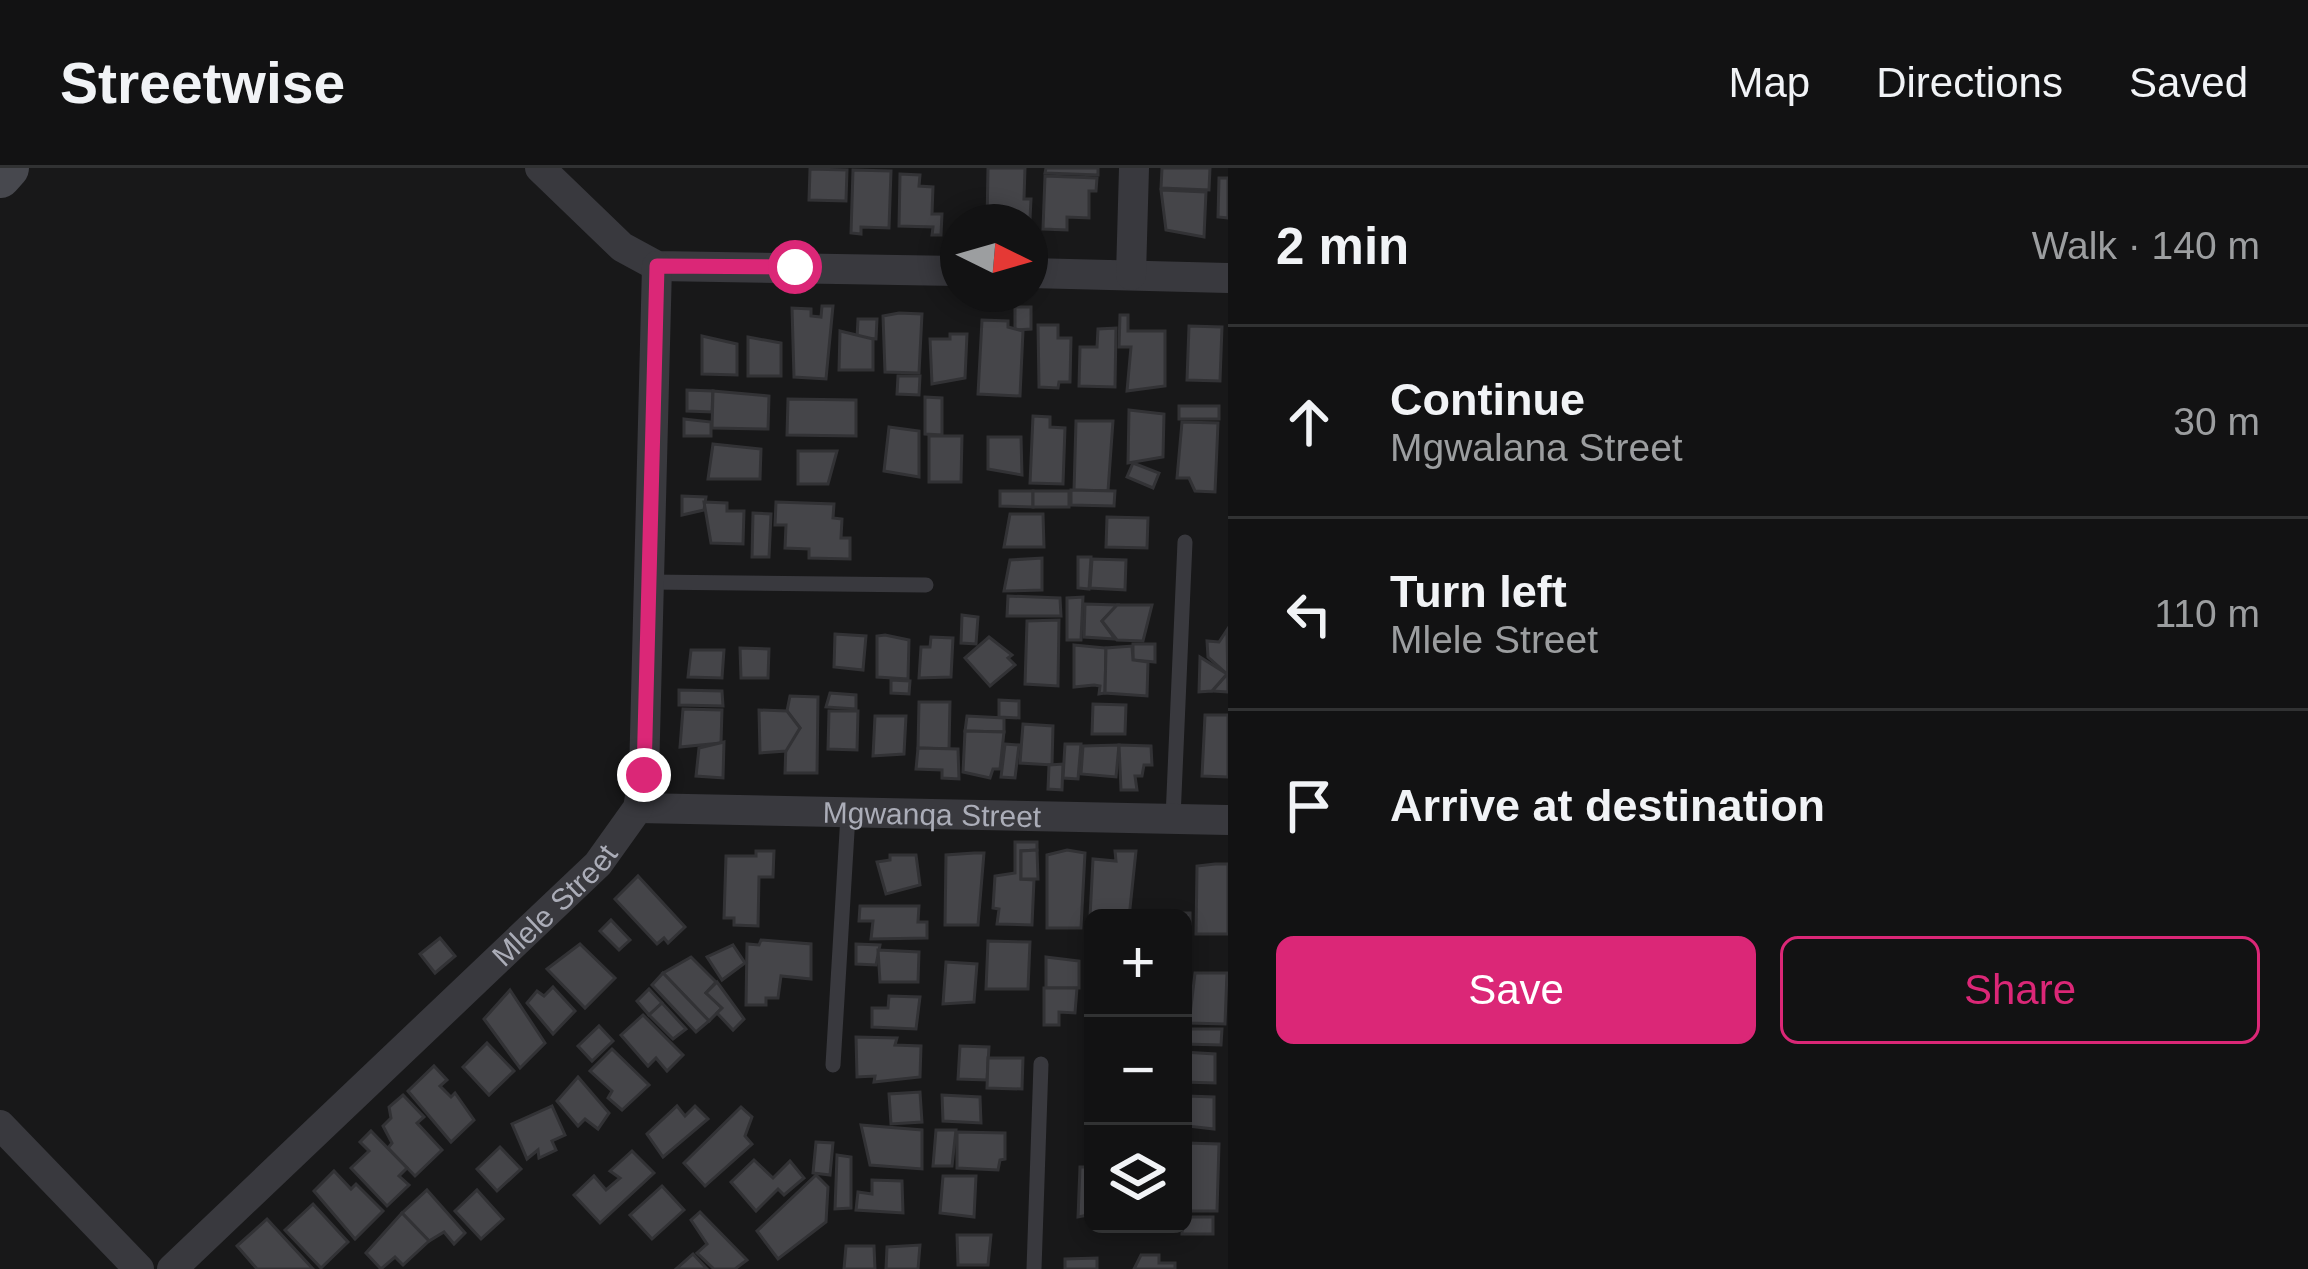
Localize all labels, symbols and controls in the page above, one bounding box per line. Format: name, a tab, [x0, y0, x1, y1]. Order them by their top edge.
text: Streetwise	[60, 51, 345, 115]
text: Map	[1728, 59, 1810, 106]
text: Directions	[1876, 59, 2063, 106]
text: Saved	[2129, 59, 2248, 106]
north arrow	[940, 204, 1048, 312]
text: 2 min	[1276, 218, 1409, 275]
text: Walk · 140 m	[2032, 224, 2260, 267]
route start	[768, 240, 822, 294]
text: Continue	[1390, 374, 1585, 425]
icon: ahead	[1276, 389, 1342, 455]
text: 30 m	[2173, 400, 2260, 443]
text: Mgwalana Street	[1390, 426, 1683, 469]
text: Turn left	[1390, 566, 1567, 617]
icon: left	[1276, 581, 1342, 647]
text: 110 m	[2155, 592, 2260, 635]
text: Mlele Street	[1390, 618, 1598, 661]
route end	[617, 748, 671, 802]
icon: arrive	[1276, 773, 1342, 839]
text: Arrive at destination	[1390, 780, 1825, 831]
street label: Mgwanqa Street	[822, 795, 1042, 833]
street label: Mlele Street	[485, 837, 624, 972]
map controls	[1084, 909, 1192, 1233]
button: +	[1084, 909, 1192, 1017]
button: Save	[1276, 936, 1756, 1044]
button: Share	[1780, 936, 2260, 1044]
button: −	[1084, 1017, 1192, 1125]
button: layers	[1084, 1125, 1192, 1233]

